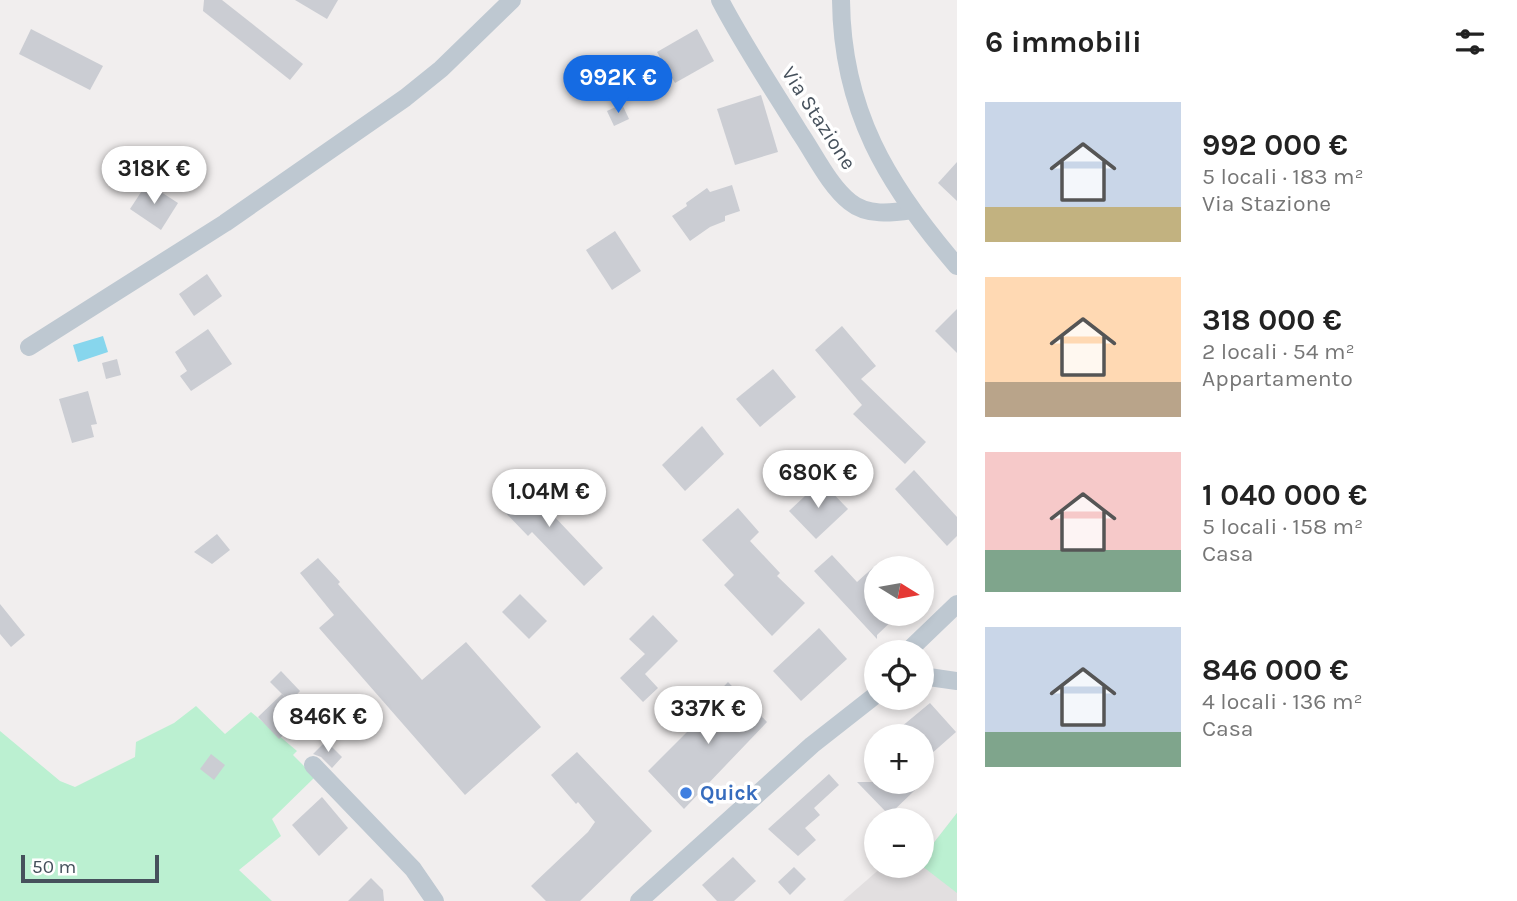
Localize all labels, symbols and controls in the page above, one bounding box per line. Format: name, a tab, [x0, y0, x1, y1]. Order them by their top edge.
icon: filters	[1451, 23, 1489, 61]
text: 6 immobili	[985, 24, 1142, 60]
pin: 992K €	[561, 55, 675, 115]
street label: Via Stazione	[777, 62, 861, 174]
text: 992K €	[579, 64, 657, 91]
text: 992 000 €	[1202, 127, 1348, 163]
icon: home	[1041, 130, 1125, 214]
pin: 318K €	[97, 146, 211, 206]
text: 318K €	[118, 155, 190, 182]
text: 5 locali · 183 m²	[1202, 163, 1364, 190]
text: Via Stazione	[1202, 190, 1331, 217]
text: 318 000 €	[1202, 302, 1342, 338]
icon: home	[1041, 305, 1125, 389]
text: 2 locali · 54 m²	[1202, 338, 1355, 365]
text: Appartamento	[1202, 365, 1353, 392]
pin: 680K €	[761, 450, 875, 510]
text: 680K €	[779, 459, 857, 486]
pin: 1.04M €	[484, 470, 614, 529]
text: 1 040 000 €	[1202, 477, 1367, 513]
text: 1.04M €	[508, 478, 590, 505]
icon: home	[1041, 480, 1125, 564]
text: 5 locali · 158 m²	[1202, 513, 1363, 540]
text: Casa	[1202, 540, 1254, 567]
north arrow	[864, 556, 934, 626]
map controls	[864, 556, 934, 878]
button: locate	[864, 640, 934, 710]
text: 846 000 €	[1202, 652, 1349, 688]
icon: home	[1041, 655, 1125, 739]
pin: 337K €	[651, 686, 765, 746]
text: 4 locali · 136 m²	[1202, 688, 1363, 715]
pin: 846K €	[271, 694, 385, 754]
text: 337K €	[670, 695, 746, 722]
text: 846K €	[289, 703, 367, 730]
text: Casa	[1202, 715, 1254, 742]
button: +	[864, 724, 934, 794]
place label: Quick	[700, 781, 759, 805]
marker: Quick	[678, 785, 694, 801]
button: −	[864, 808, 934, 878]
scale bar	[21, 852, 159, 884]
text: 50 m	[32, 856, 76, 878]

